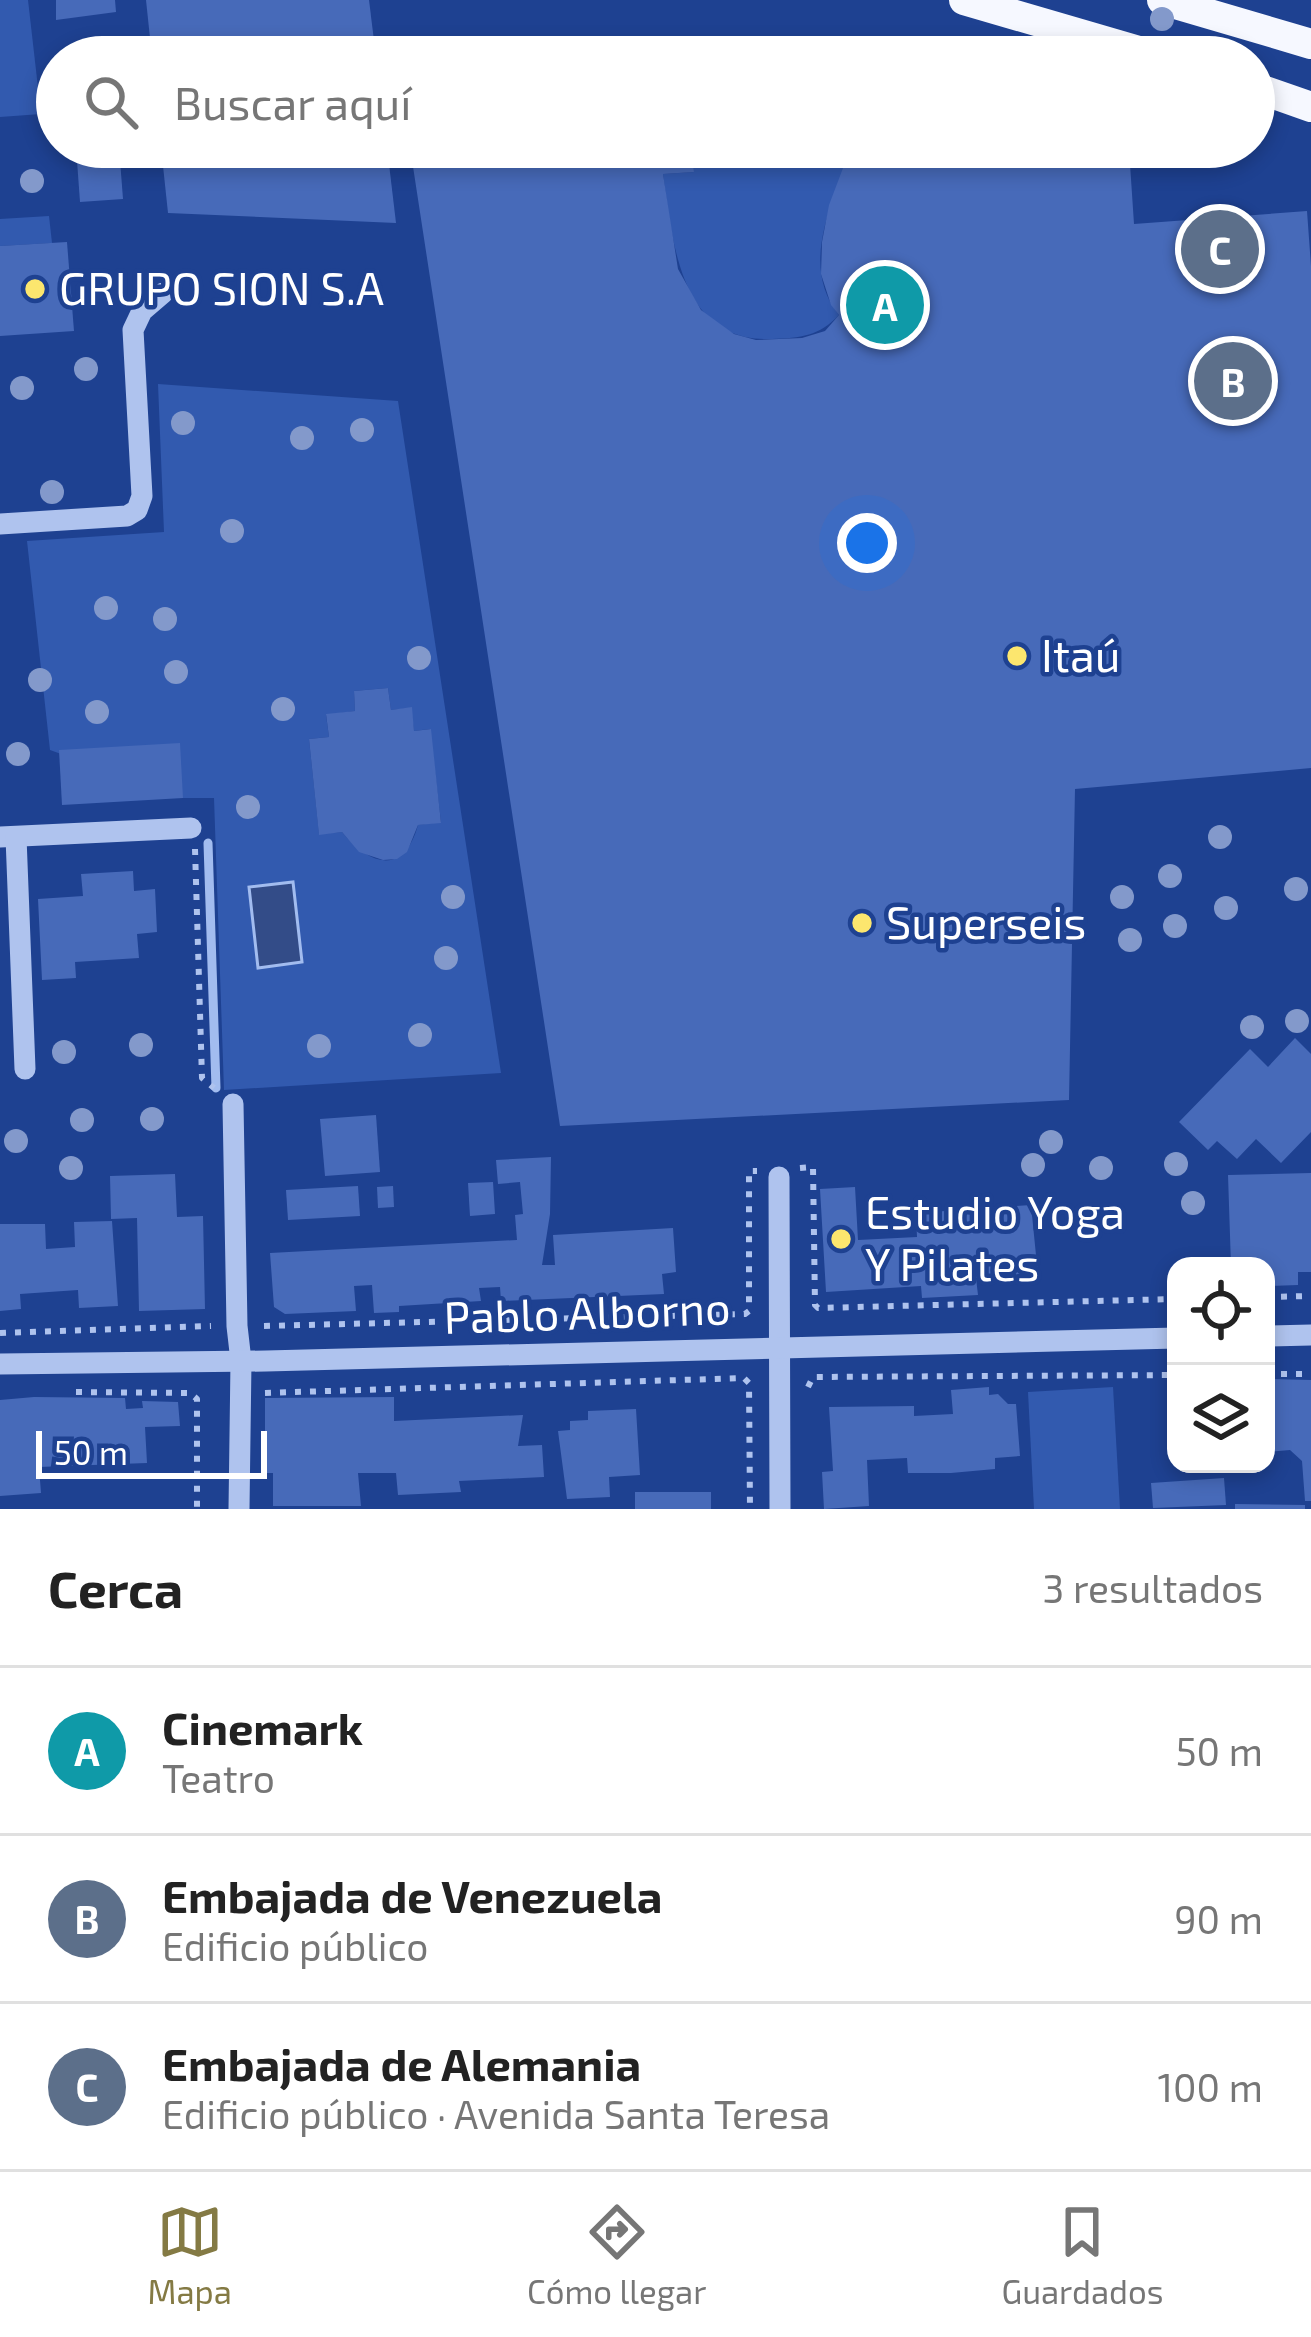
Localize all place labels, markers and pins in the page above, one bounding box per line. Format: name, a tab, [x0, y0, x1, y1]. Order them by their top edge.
pin: C	[1181, 204, 1259, 294]
place label: GRUPO SION S.A	[59, 260, 384, 314]
pin: A	[846, 260, 924, 350]
marker: GRUPO SION S.A	[22, 276, 48, 302]
pin: B	[1194, 336, 1272, 426]
place label: Itaú	[1041, 627, 1120, 681]
marker: Itaú	[1004, 643, 1030, 669]
place label: Superseis	[886, 894, 1086, 948]
marker: Superseis	[849, 910, 875, 936]
place label: Estudio Yoga Y Pilates	[865, 1184, 1125, 1290]
marker: Estudio Yoga Y Pilates	[828, 1226, 854, 1252]

